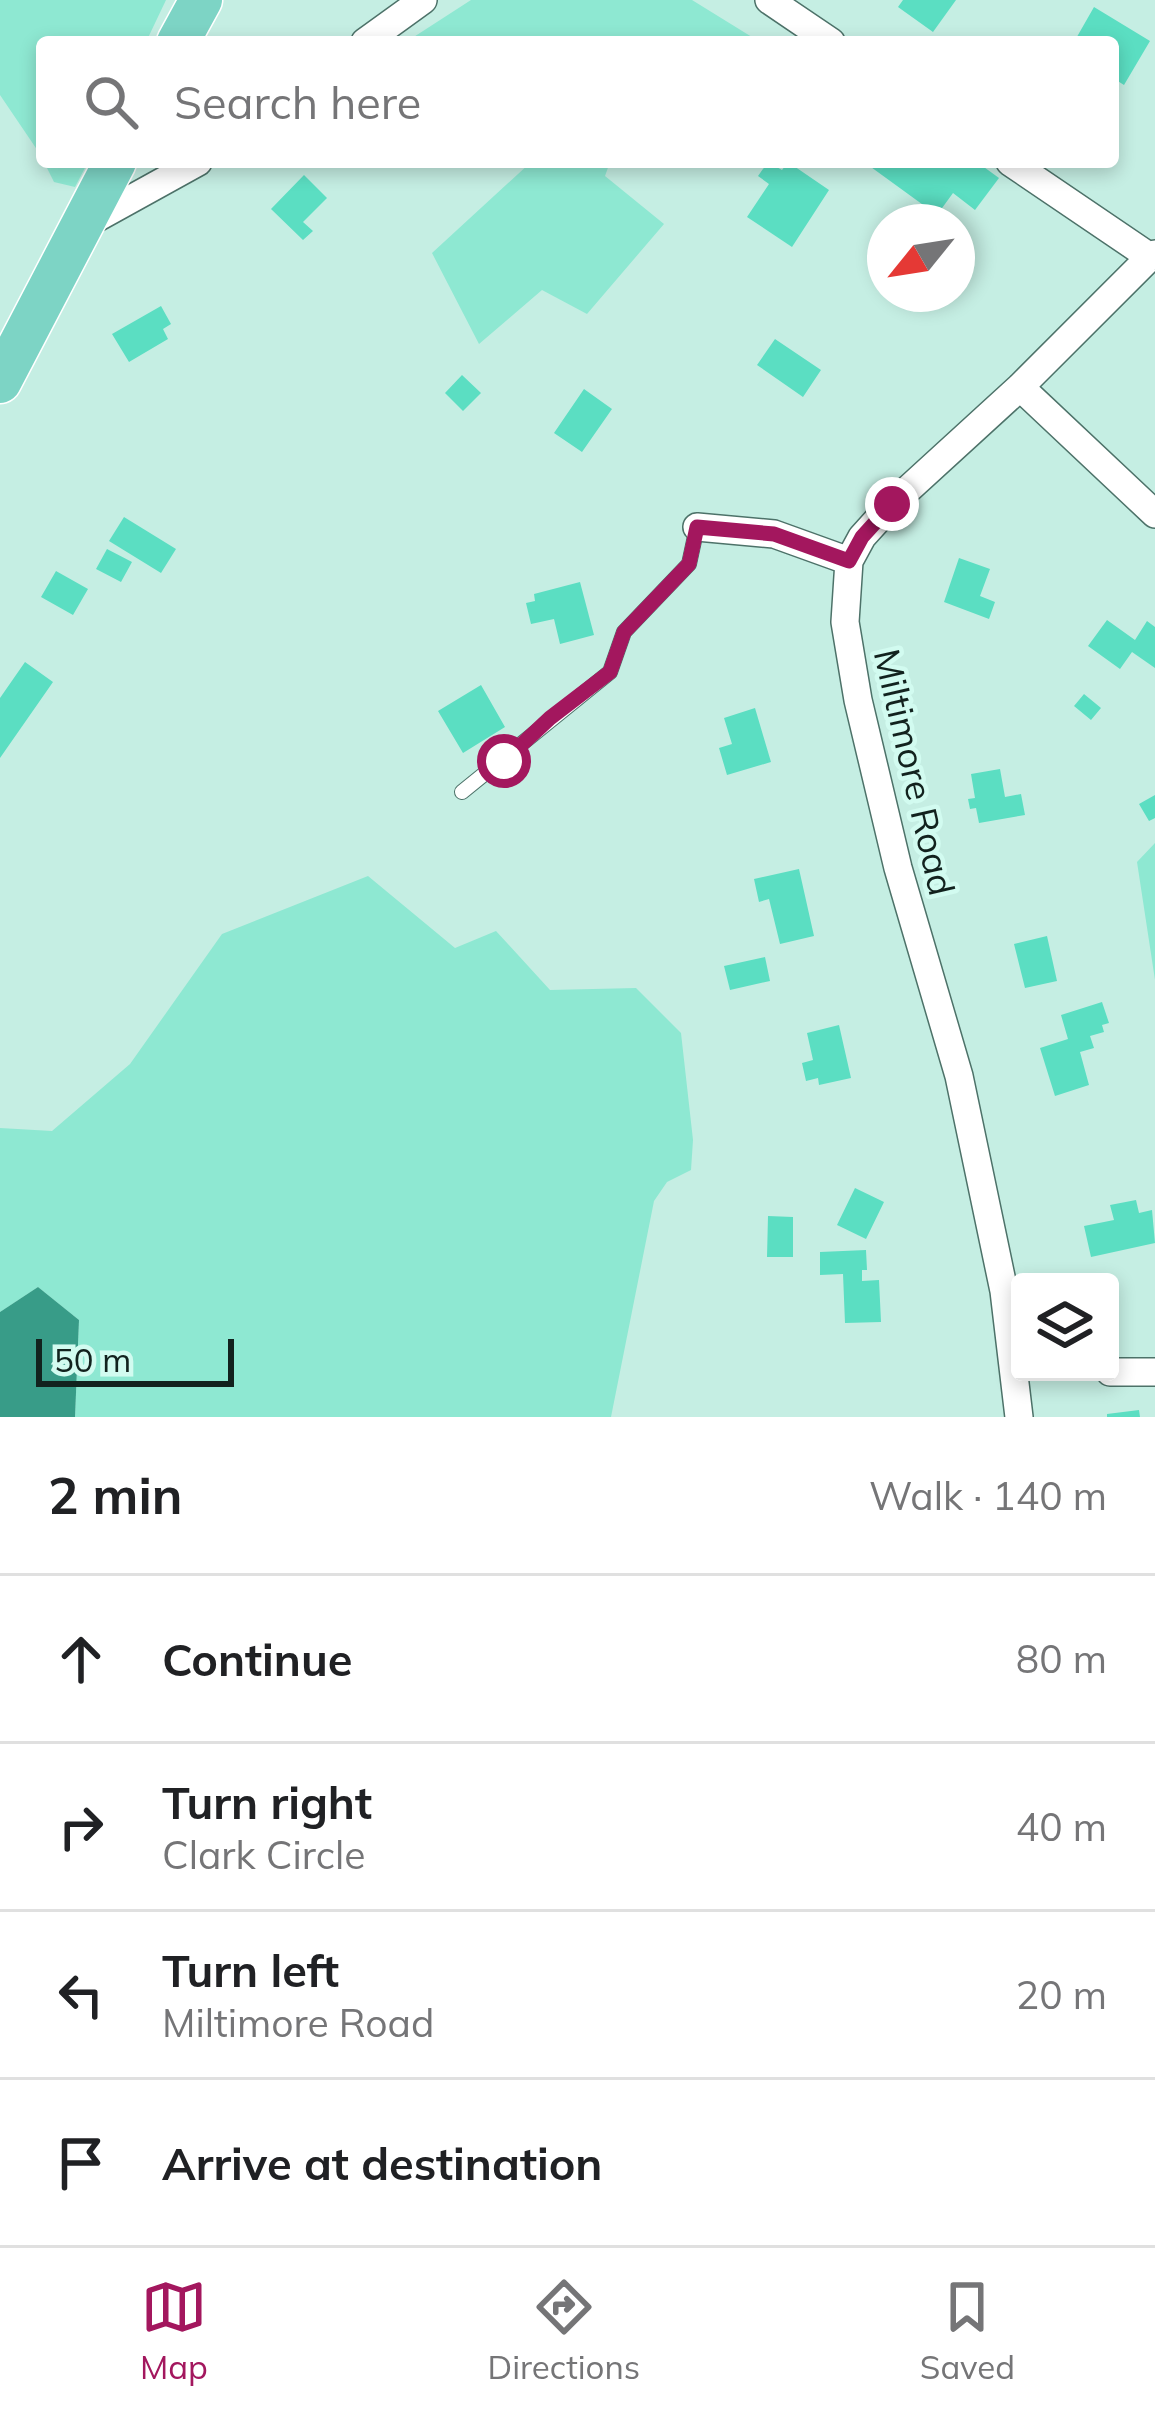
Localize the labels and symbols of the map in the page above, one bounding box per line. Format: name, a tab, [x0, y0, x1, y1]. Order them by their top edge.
north arrow	[867, 204, 975, 312]
route end	[865, 477, 919, 531]
street label: Miltimore Road	[865, 644, 965, 900]
route start	[477, 734, 531, 788]
scale bar	[36, 1333, 234, 1386]

